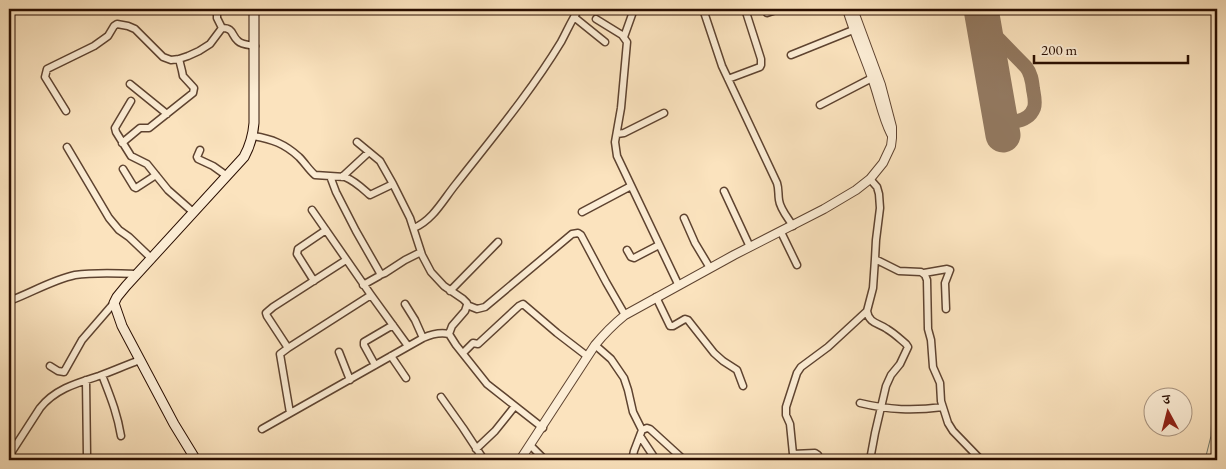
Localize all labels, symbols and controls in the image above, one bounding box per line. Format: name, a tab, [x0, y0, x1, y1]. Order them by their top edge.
scale bar	[1034, 32, 1187, 64]
text: 200 m	[1041, 40, 1078, 59]
north arrow	[1144, 386, 1194, 436]
text: उ	[1161, 390, 1172, 409]

